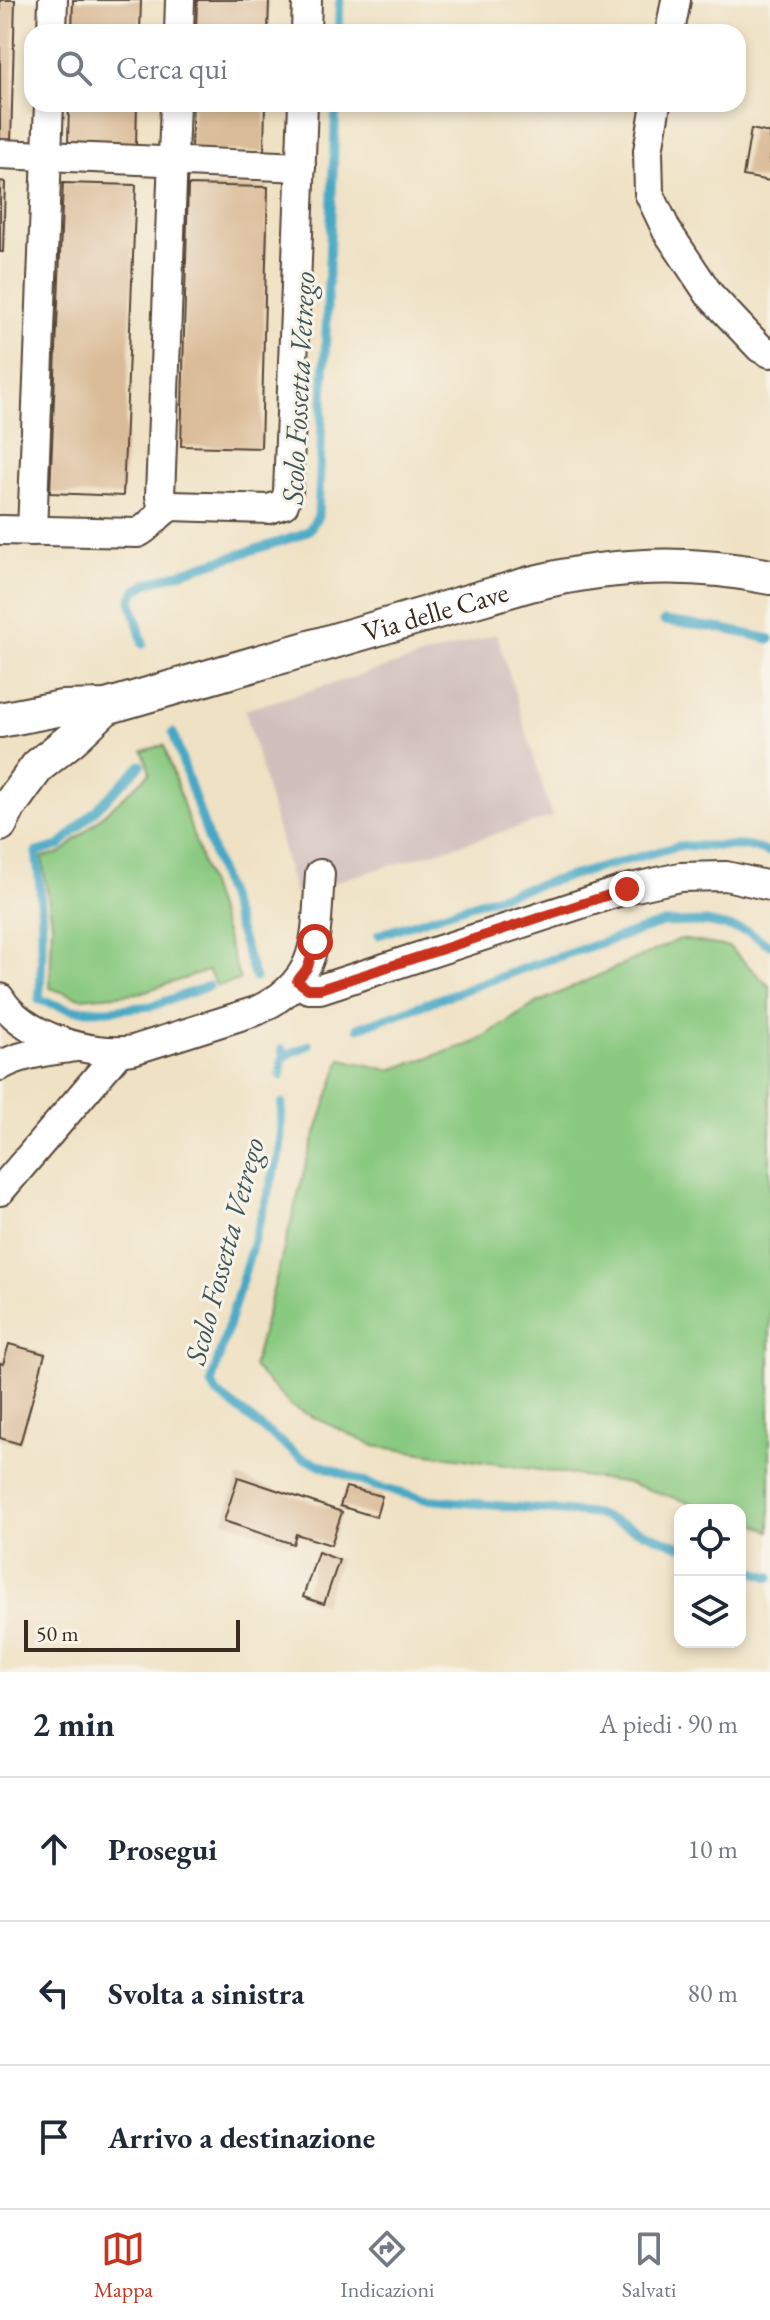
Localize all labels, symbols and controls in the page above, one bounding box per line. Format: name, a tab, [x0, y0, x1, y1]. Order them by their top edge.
search box	[24, 24, 746, 112]
icon: search	[52, 46, 96, 90]
text: Cerca qui	[116, 49, 228, 88]
water label: Scolo Fossetta Vetrego	[272, 271, 324, 506]
street label: Via delle Cave	[358, 573, 512, 650]
route end	[609, 871, 645, 907]
route start	[297, 924, 333, 960]
water label: Scolo Fossetta Vetrego	[175, 1133, 273, 1370]
map controls	[674, 1504, 746, 1648]
button: locate	[674, 1504, 746, 1576]
button: layers	[674, 1576, 746, 1648]
scale bar	[24, 1616, 240, 1652]
text: 50 m	[36, 1619, 79, 1648]
text: 2 min	[32, 1702, 115, 1746]
text: A piedi · 90 m	[600, 1707, 738, 1741]
icon: ahead	[32, 1827, 76, 1871]
text: Prosegui	[108, 1830, 217, 1869]
text: 10 m	[688, 1832, 738, 1866]
icon: left	[32, 1971, 76, 2015]
text: Svolta a sinistra	[108, 1974, 304, 2013]
text: 80 m	[688, 1976, 738, 2010]
icon: arrive	[32, 2115, 76, 2159]
text: Arrivo a destinazione	[108, 2118, 375, 2157]
tab: Mappa	[94, 2227, 153, 2304]
tab: Indicazioni	[340, 2227, 434, 2304]
tab: Salvati	[622, 2227, 676, 2304]

